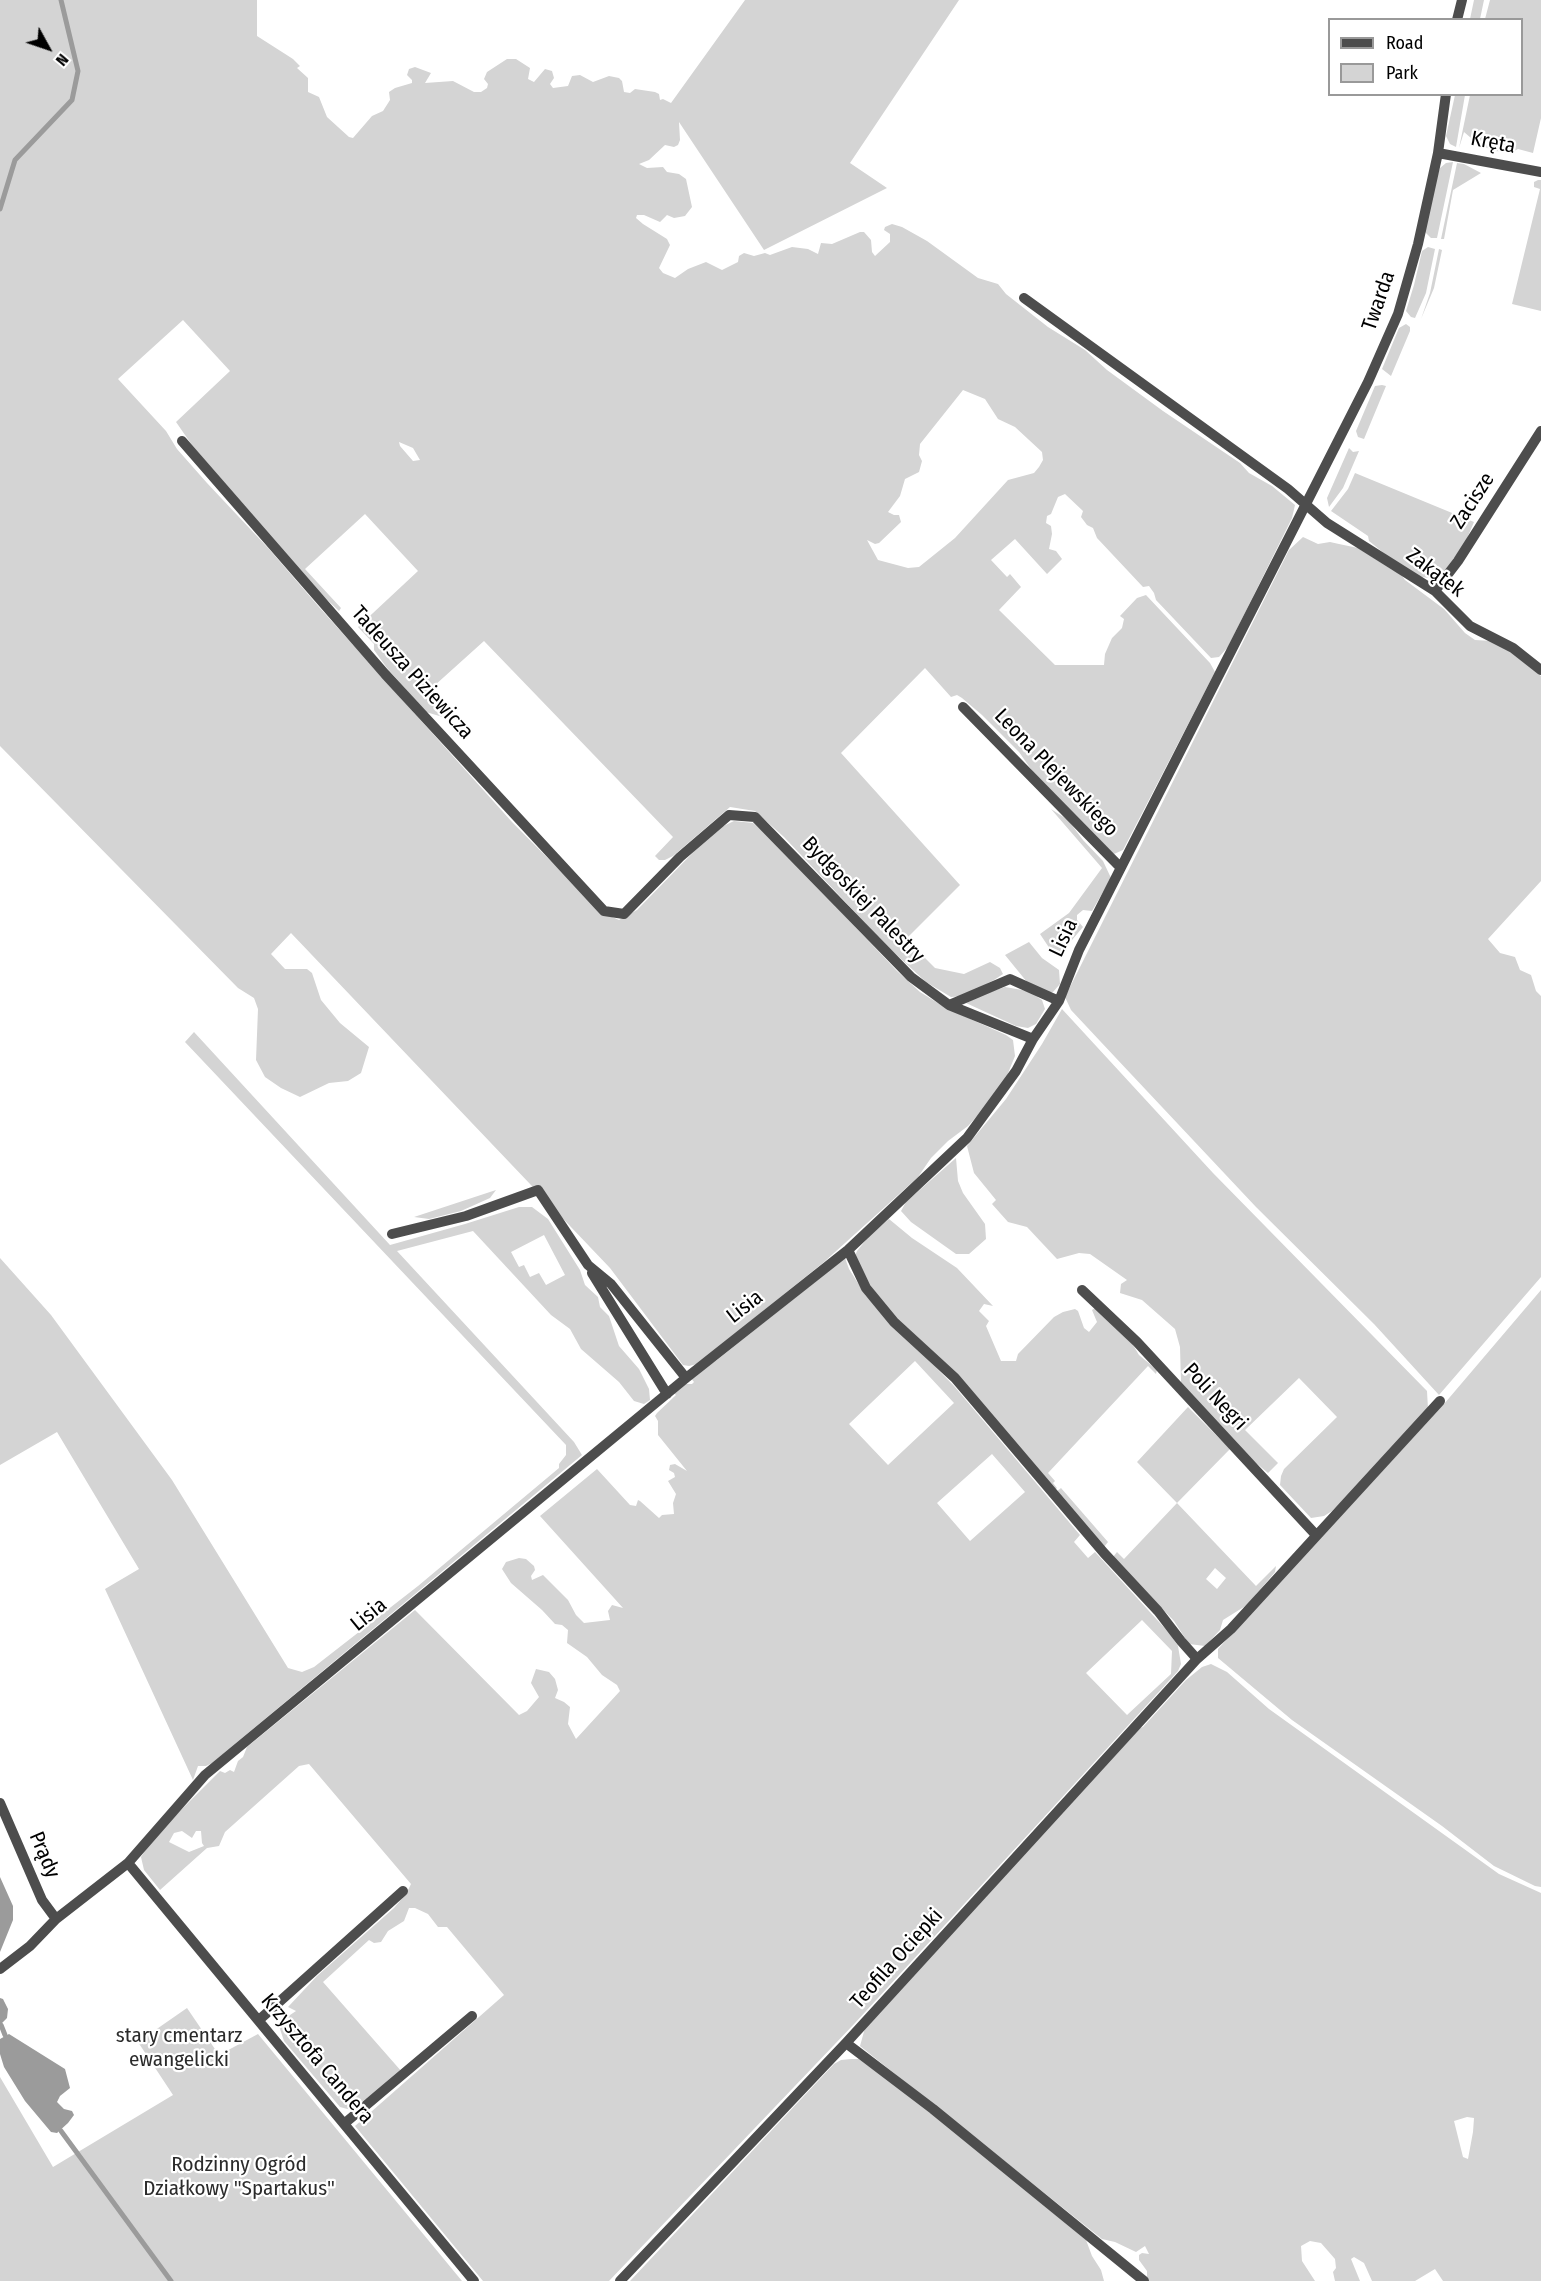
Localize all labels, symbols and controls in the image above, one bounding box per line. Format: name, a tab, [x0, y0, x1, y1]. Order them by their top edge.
north arrow	[18, 18, 78, 78]
legend	[1328, 18, 1523, 96]
text: Road	[1386, 32, 1423, 54]
text: N	[52, 50, 73, 70]
text: Park	[1386, 62, 1418, 84]
street label: Kręta	[1468, 126, 1518, 160]
street label: Twarda	[1357, 268, 1401, 334]
street label: Zacisze	[1446, 468, 1500, 534]
street label: Zakątek	[1401, 543, 1469, 603]
street label: Tadeusza Piziewicza	[346, 601, 478, 745]
street label: Leona Plejewskiego	[989, 704, 1123, 842]
street label: Bydgoskiej Palestry	[796, 832, 930, 968]
street label: Lisia	[1044, 915, 1084, 961]
street label: Lisia	[722, 1285, 768, 1329]
street label: Poli Negri	[1178, 1358, 1252, 1436]
street label: Lisia	[346, 1593, 392, 1637]
street label: Prądy	[23, 1828, 65, 1882]
street label: Teofila Ociepki	[846, 1904, 948, 2014]
street label: Krzysztofa Candera	[255, 1989, 379, 2129]
park label: stary cmentarz ewangelicki	[116, 2023, 242, 2073]
park label: Rodzinny Ogród Działkowy "Spartakus"	[143, 2152, 335, 2202]

